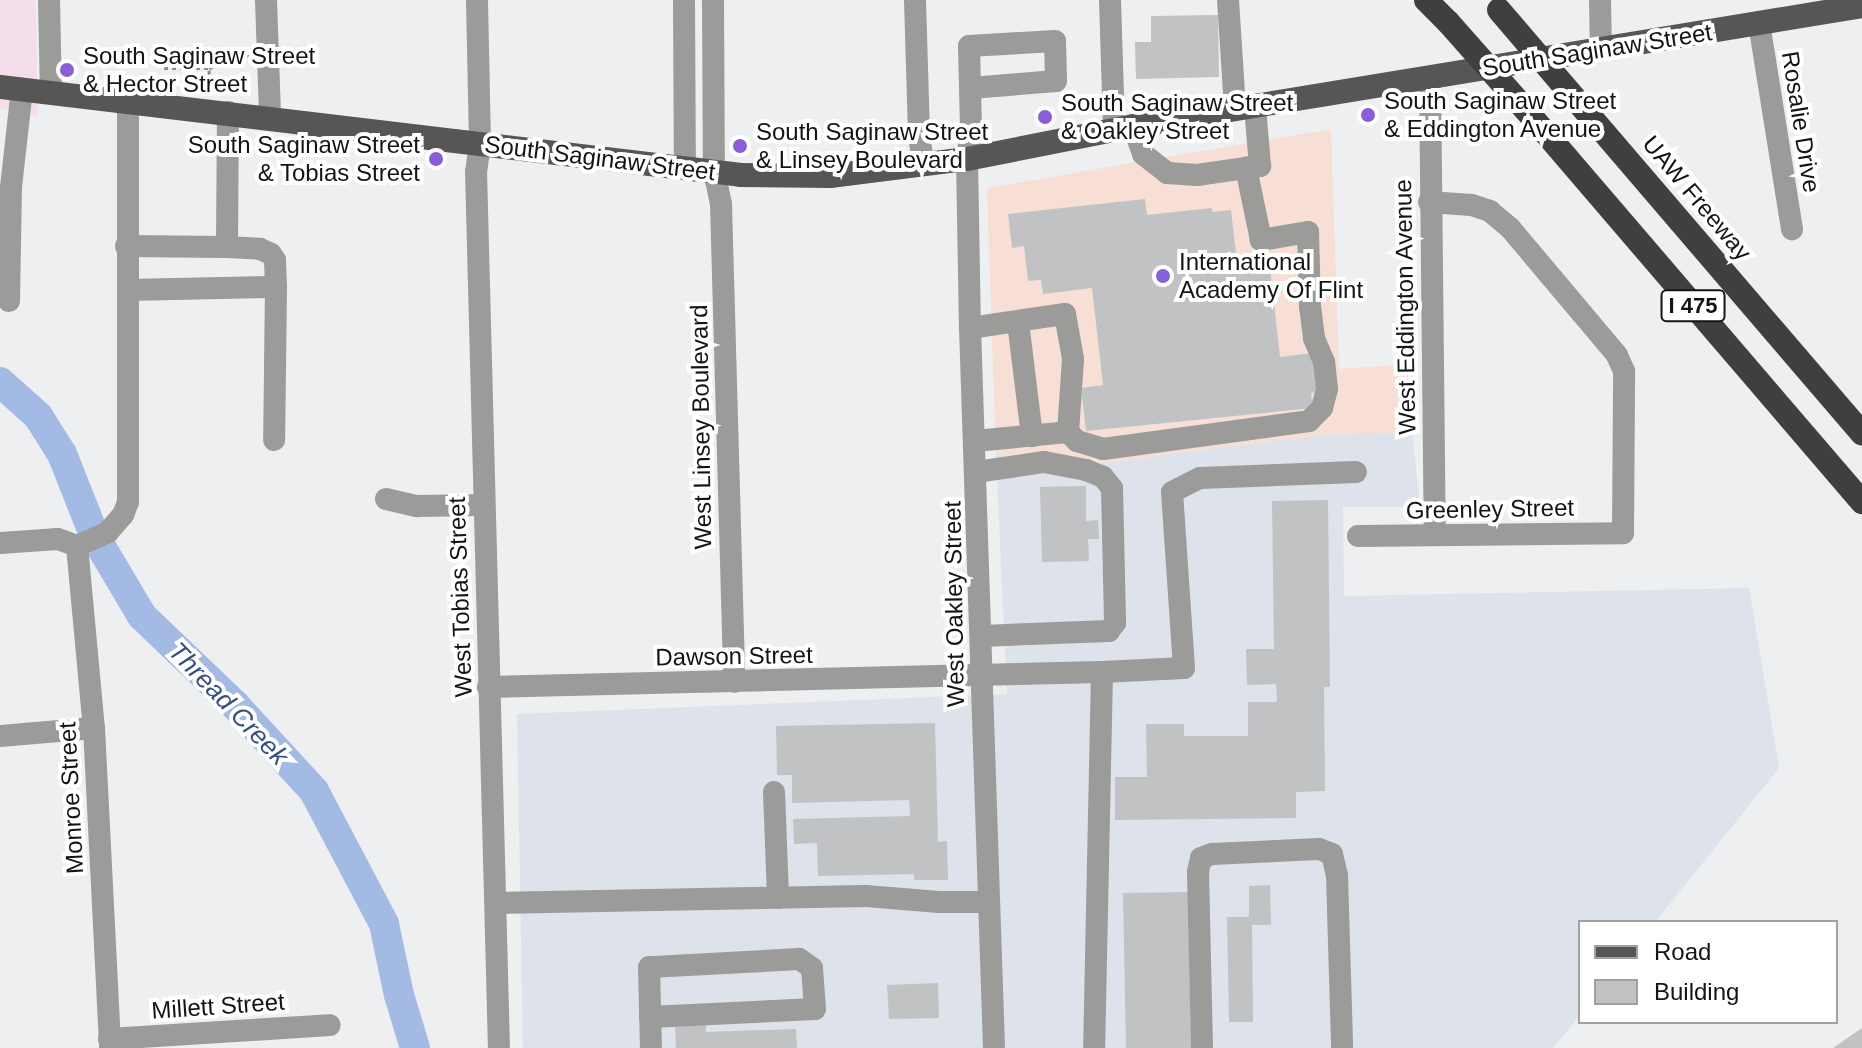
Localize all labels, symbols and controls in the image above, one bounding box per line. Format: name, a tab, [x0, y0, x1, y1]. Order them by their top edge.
street label: South Saginaw Street	[1480, 18, 1714, 82]
place label: South Saginaw Street & Hector Street	[83, 42, 315, 98]
street label: Rosalie Drive	[1776, 49, 1826, 195]
marker: South Saginaw Street & Hector Street	[58, 61, 76, 79]
place label: South Saginaw Street & Eddington Avenue	[1384, 87, 1616, 143]
place label: South Saginaw Street & Oakley Street	[1061, 89, 1293, 145]
marker: South Saginaw Street & Eddington Avenue	[1359, 106, 1377, 124]
marker: South Saginaw Street & Oakley Street	[1036, 108, 1054, 126]
place label: South Saginaw Street & Linsey Boulevard	[756, 118, 988, 174]
street label: South Saginaw Street	[483, 130, 717, 186]
street label: UAW Freeway	[1637, 130, 1757, 266]
place label: South Saginaw Street & Tobias Street	[188, 131, 420, 187]
marker: South Saginaw Street & Linsey Boulevard	[731, 137, 749, 155]
marker: South Saginaw Street & Tobias Street	[427, 150, 445, 168]
street label: West Eddington Avenue	[1388, 178, 1422, 436]
place label: International Academy Of Flint	[1179, 248, 1363, 304]
marker: International Academy Of Flint	[1154, 267, 1172, 285]
road number: I 475	[1659, 288, 1727, 324]
street label: West Linsey Boulevard	[684, 304, 718, 550]
street label: Greenley Street	[1406, 493, 1574, 525]
street label: West Tobias Street	[442, 496, 478, 698]
street label: West Oakley Street	[938, 501, 970, 707]
water label: Thread Creek	[162, 636, 294, 772]
street label: Dawson Street	[655, 640, 813, 672]
street label: Monroe Street	[53, 721, 89, 875]
legend	[1578, 920, 1838, 1024]
text: Road	[1654, 938, 1711, 965]
text: Building	[1654, 978, 1739, 1005]
street label: Millett Street	[150, 987, 286, 1025]

